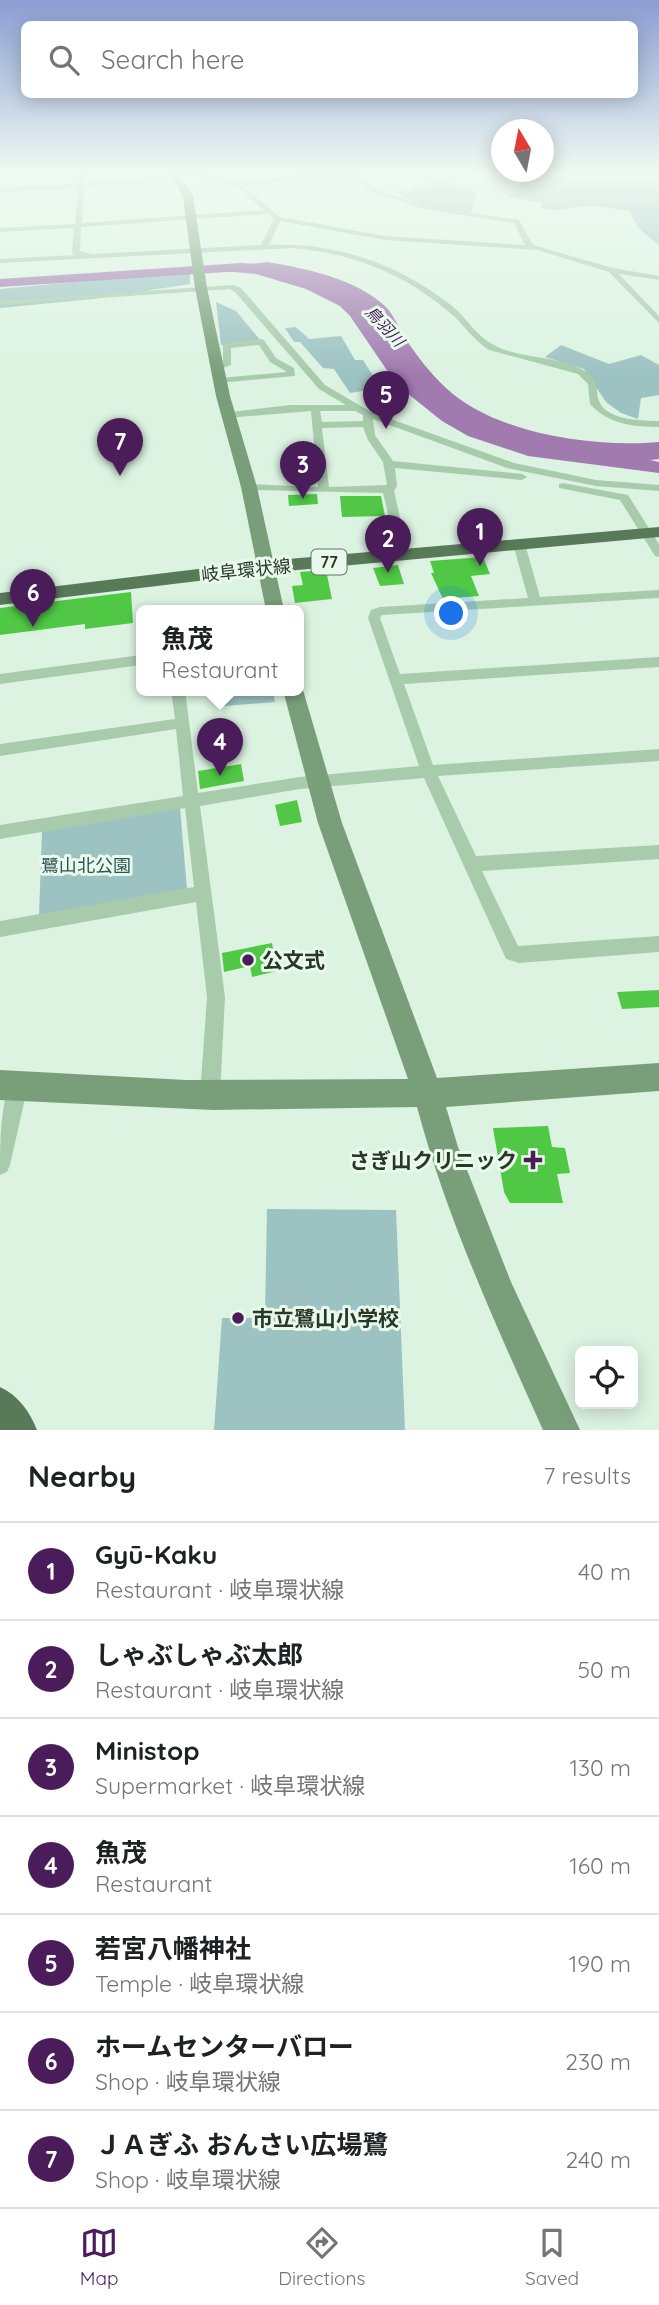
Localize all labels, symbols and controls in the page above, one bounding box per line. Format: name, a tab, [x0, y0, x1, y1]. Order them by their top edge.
search box	[21, 21, 638, 98]
icon: search	[45, 41, 83, 79]
text: Search here	[101, 43, 245, 76]
north arrow	[491, 119, 554, 182]
water label: 鳥羽川	[361, 302, 410, 352]
pin: 5	[363, 371, 409, 429]
pin: 7	[97, 418, 143, 476]
pin: 3	[280, 441, 326, 499]
pin: 1	[457, 508, 503, 566]
pin: 2	[365, 515, 411, 573]
road number: 77	[312, 550, 346, 575]
street label: 岐阜環状線	[200, 554, 292, 586]
pin: 6	[10, 569, 56, 627]
your location	[434, 596, 468, 630]
popup	[136, 605, 304, 696]
text: 魚茂	[161, 622, 213, 655]
text: Restaurant	[161, 655, 279, 684]
pin: 4	[197, 718, 243, 776]
park label: 鷺山北公園	[41, 854, 131, 877]
place label: 公文式	[262, 947, 325, 973]
marker: 公文式	[240, 952, 256, 968]
place label: さぎ山クリニック	[349, 1147, 517, 1173]
marker: さぎ山クリニック	[523, 1150, 543, 1170]
place label: 市立鷺山小学校	[252, 1305, 399, 1331]
marker: 市立鷺山小学校	[230, 1310, 246, 1326]
map controls	[575, 1346, 638, 1409]
button: locate	[575, 1346, 638, 1409]
text: Nearby	[28, 1457, 136, 1495]
text: 7 results	[543, 1461, 631, 1490]
text: Gyū-Kaku	[95, 1538, 217, 1571]
text: 1	[47, 1557, 55, 1586]
text: 40 m	[578, 1557, 631, 1586]
text: Restaurant · 岐阜環状線	[95, 1575, 344, 1604]
text: しゃぶしゃぶ太郎	[95, 1638, 303, 1671]
text: 2	[44, 1655, 58, 1684]
text: 50 m	[578, 1655, 631, 1684]
text: Restaurant · 岐阜環状線	[95, 1675, 344, 1704]
text: Ministop	[95, 1734, 200, 1767]
text: 3	[45, 1753, 57, 1782]
text: 130 m	[569, 1753, 631, 1782]
text: Supermarket · 岐阜環状線	[95, 1771, 365, 1800]
text: 魚茂	[95, 1836, 147, 1869]
text: 4	[44, 1851, 58, 1880]
text: 160 m	[569, 1851, 631, 1880]
text: Restaurant	[95, 1869, 212, 1898]
text: 若宮八幡神社	[95, 1932, 251, 1965]
text: 5	[44, 1949, 58, 1978]
text: 190 m	[569, 1949, 631, 1978]
text: Temple · 岐阜環状線	[95, 1969, 304, 1998]
text: ホームセンターバロー	[95, 2030, 354, 2063]
text: 6	[45, 2047, 57, 2076]
text: 230 m	[565, 2047, 631, 2076]
text: Shop · 岐阜環状線	[95, 2067, 281, 2096]
text: ＪＡぎふ おんさい広場鷺	[95, 2128, 388, 2161]
text: 7	[45, 2145, 57, 2174]
text: 240 m	[566, 2145, 631, 2174]
text: Shop · 岐阜環状線	[95, 2165, 281, 2194]
tab: Map	[80, 2224, 119, 2290]
tab: Directions	[278, 2224, 365, 2290]
tab: Saved	[525, 2224, 579, 2290]

